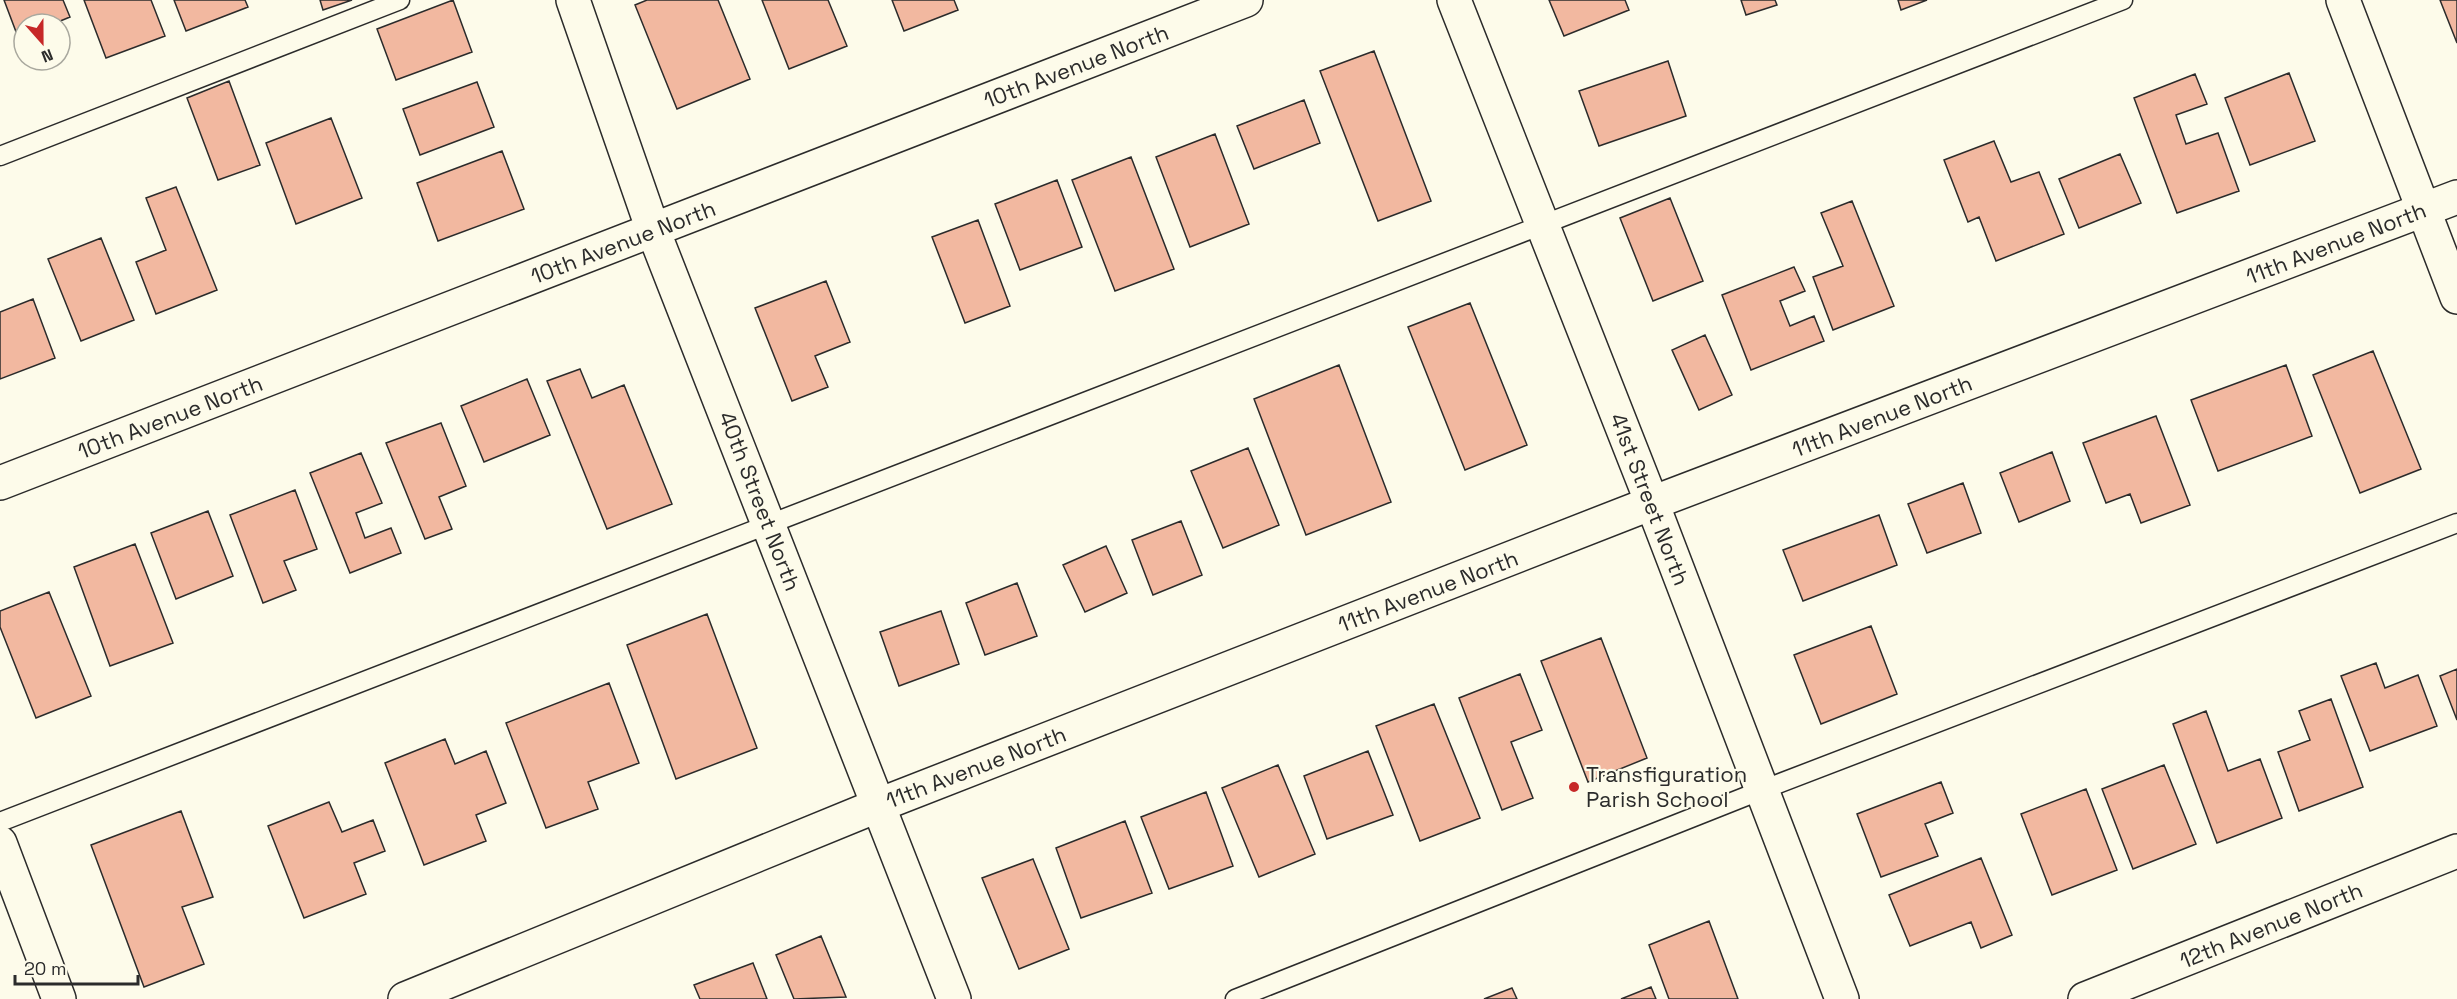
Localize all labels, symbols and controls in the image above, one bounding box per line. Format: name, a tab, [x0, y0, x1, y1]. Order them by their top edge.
north arrow	[12, 12, 72, 72]
street label: 10th Avenue North	[980, 18, 1172, 114]
text: N	[38, 44, 56, 67]
street label: 10th Avenue North	[527, 194, 719, 290]
street label: 11th Avenue North	[2242, 196, 2430, 290]
street label: 10th Avenue North	[74, 369, 266, 465]
street label: 11th Avenue North	[1788, 369, 1976, 463]
street label: 40th Street North	[713, 407, 807, 595]
street label: 41st Street North	[1604, 409, 1696, 589]
street label: 11th Avenue North	[1334, 544, 1522, 638]
street label: 11th Avenue North	[882, 720, 1070, 814]
place label: Transfiguration Parish School	[1586, 760, 1747, 813]
marker: Transfiguration Parish School	[1567, 780, 1581, 794]
street label: 12th Avenue North	[2175, 876, 2367, 974]
scale bar	[15, 948, 138, 986]
text: 20 m	[24, 957, 67, 980]

